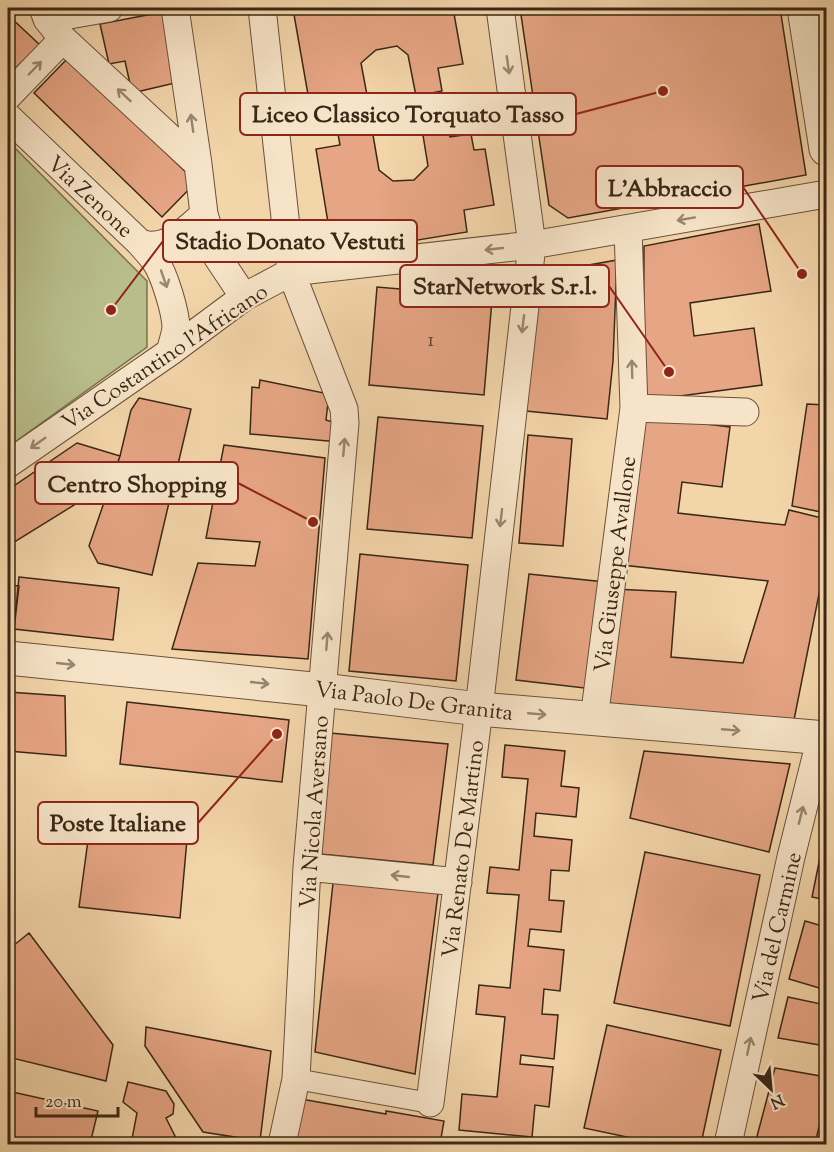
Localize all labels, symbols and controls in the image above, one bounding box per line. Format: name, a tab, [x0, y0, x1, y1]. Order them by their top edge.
one-way arrow	[502, 55, 513, 75]
one-way arrow	[28, 60, 43, 75]
one-way arrow	[117, 88, 132, 103]
callout: Liceo Classico Torquato Tasso	[240, 93, 576, 135]
text: Liceo Classico Torquato Tasso	[252, 99, 564, 133]
one-way arrow	[187, 114, 198, 134]
street label: Via Zenone	[39, 150, 139, 247]
callout: L'Abbraccio	[596, 166, 743, 208]
text: L'Abbraccio	[608, 173, 732, 207]
one-way arrow	[677, 214, 697, 225]
callout: Stadio Donato Vestuti	[163, 220, 417, 262]
text: Stadio Donato Vestuti	[175, 226, 405, 260]
one-way arrow	[484, 244, 504, 255]
callout: StarNetwork S.r.l.	[400, 265, 609, 307]
one-way arrow	[159, 270, 170, 288]
text: StarNetwork S.r.l.	[413, 271, 597, 305]
street label: Via Costantino l'Africano	[56, 277, 275, 440]
one-way arrow	[517, 314, 528, 334]
house number: 1	[428, 327, 435, 356]
one-way arrow	[627, 360, 638, 380]
one-way arrow	[30, 437, 46, 449]
one-way arrow	[338, 437, 349, 457]
street label: Via Giuseppe Avallone	[588, 454, 646, 674]
callout: Centro Shopping	[35, 462, 238, 504]
text: Centro Shopping	[47, 469, 227, 503]
one-way arrow	[495, 507, 506, 527]
one-way arrow	[322, 631, 333, 651]
one-way arrow	[55, 659, 75, 670]
street label: Via Paolo De Granita	[313, 675, 515, 731]
one-way arrow	[249, 678, 269, 689]
one-way arrow	[527, 709, 547, 720]
street label: Via Nicola Aversano	[293, 715, 339, 910]
one-way arrow	[721, 725, 741, 736]
street label: Via Renato De Martino	[436, 739, 494, 960]
callout: Poste Italiane	[38, 802, 198, 844]
one-way arrow	[796, 806, 808, 825]
text: Poste Italiane	[50, 808, 186, 842]
street label: Via del Carmine	[746, 849, 812, 1006]
one-way arrow	[390, 870, 410, 881]
one-way arrow	[744, 1037, 755, 1057]
north arrow	[741, 1059, 801, 1119]
scale bar	[36, 1080, 118, 1118]
text: N	[765, 1087, 787, 1113]
text: 20 m	[45, 1090, 82, 1116]

